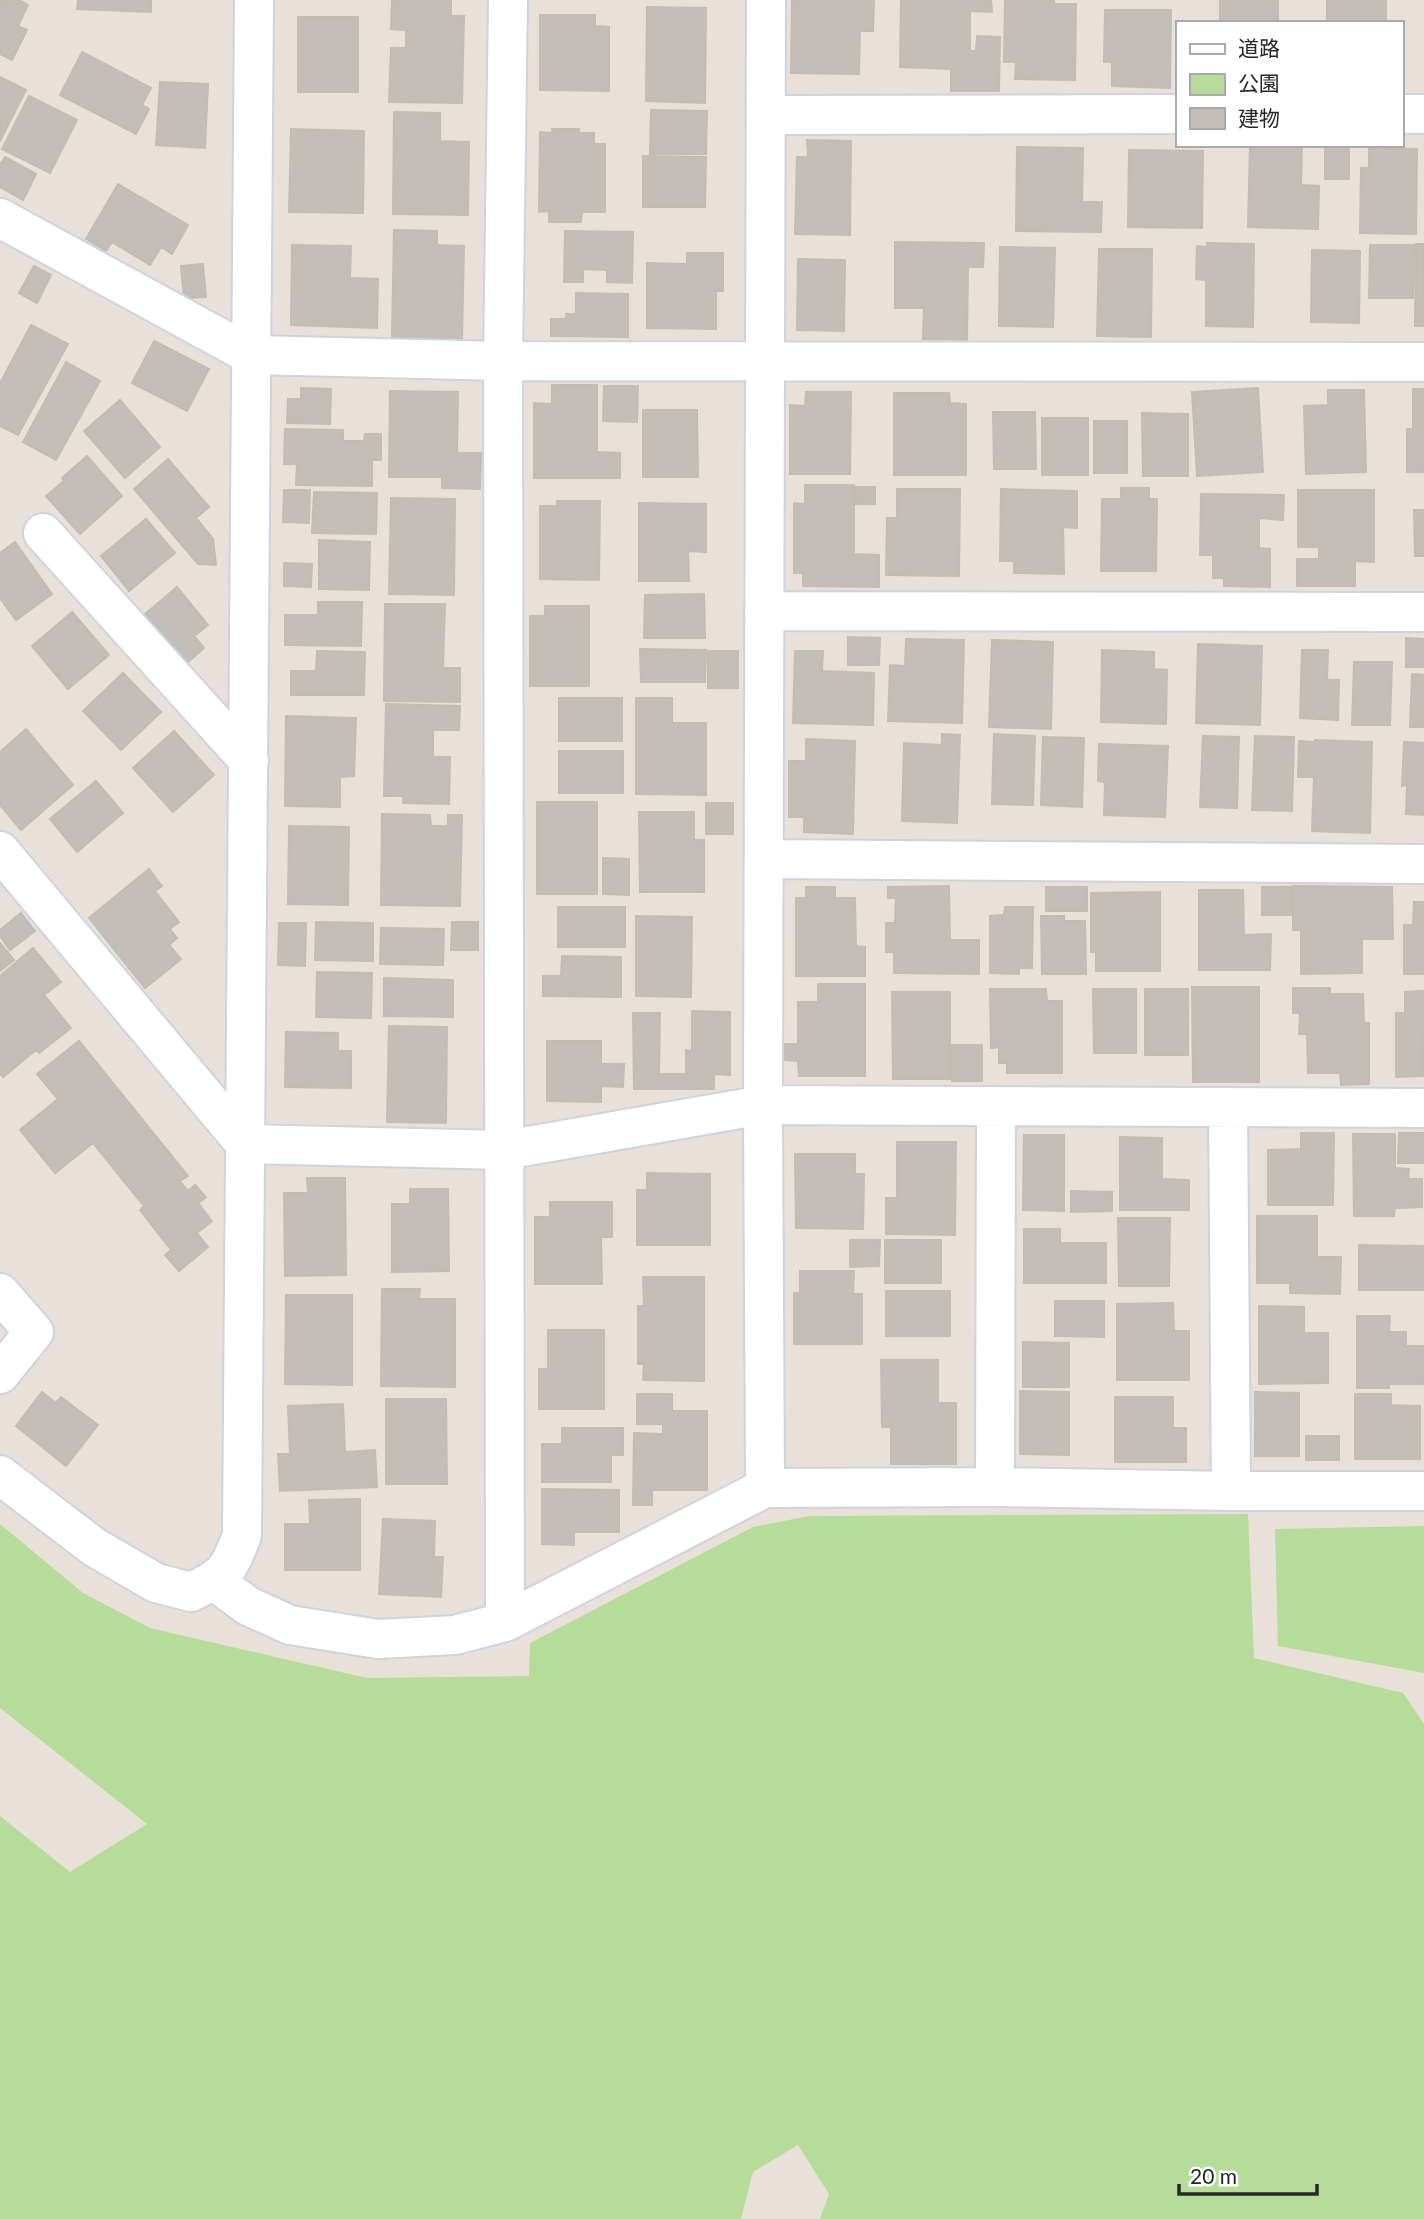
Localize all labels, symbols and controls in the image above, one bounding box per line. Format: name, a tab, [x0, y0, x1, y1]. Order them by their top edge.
legend	[1176, 21, 1403, 147]
text: 道路	[1238, 35, 1280, 60]
text: 公園	[1238, 70, 1280, 95]
text: 建物	[1238, 105, 1280, 130]
scale bar	[1179, 2152, 1317, 2196]
text: 20 m	[1190, 2163, 1237, 2188]

